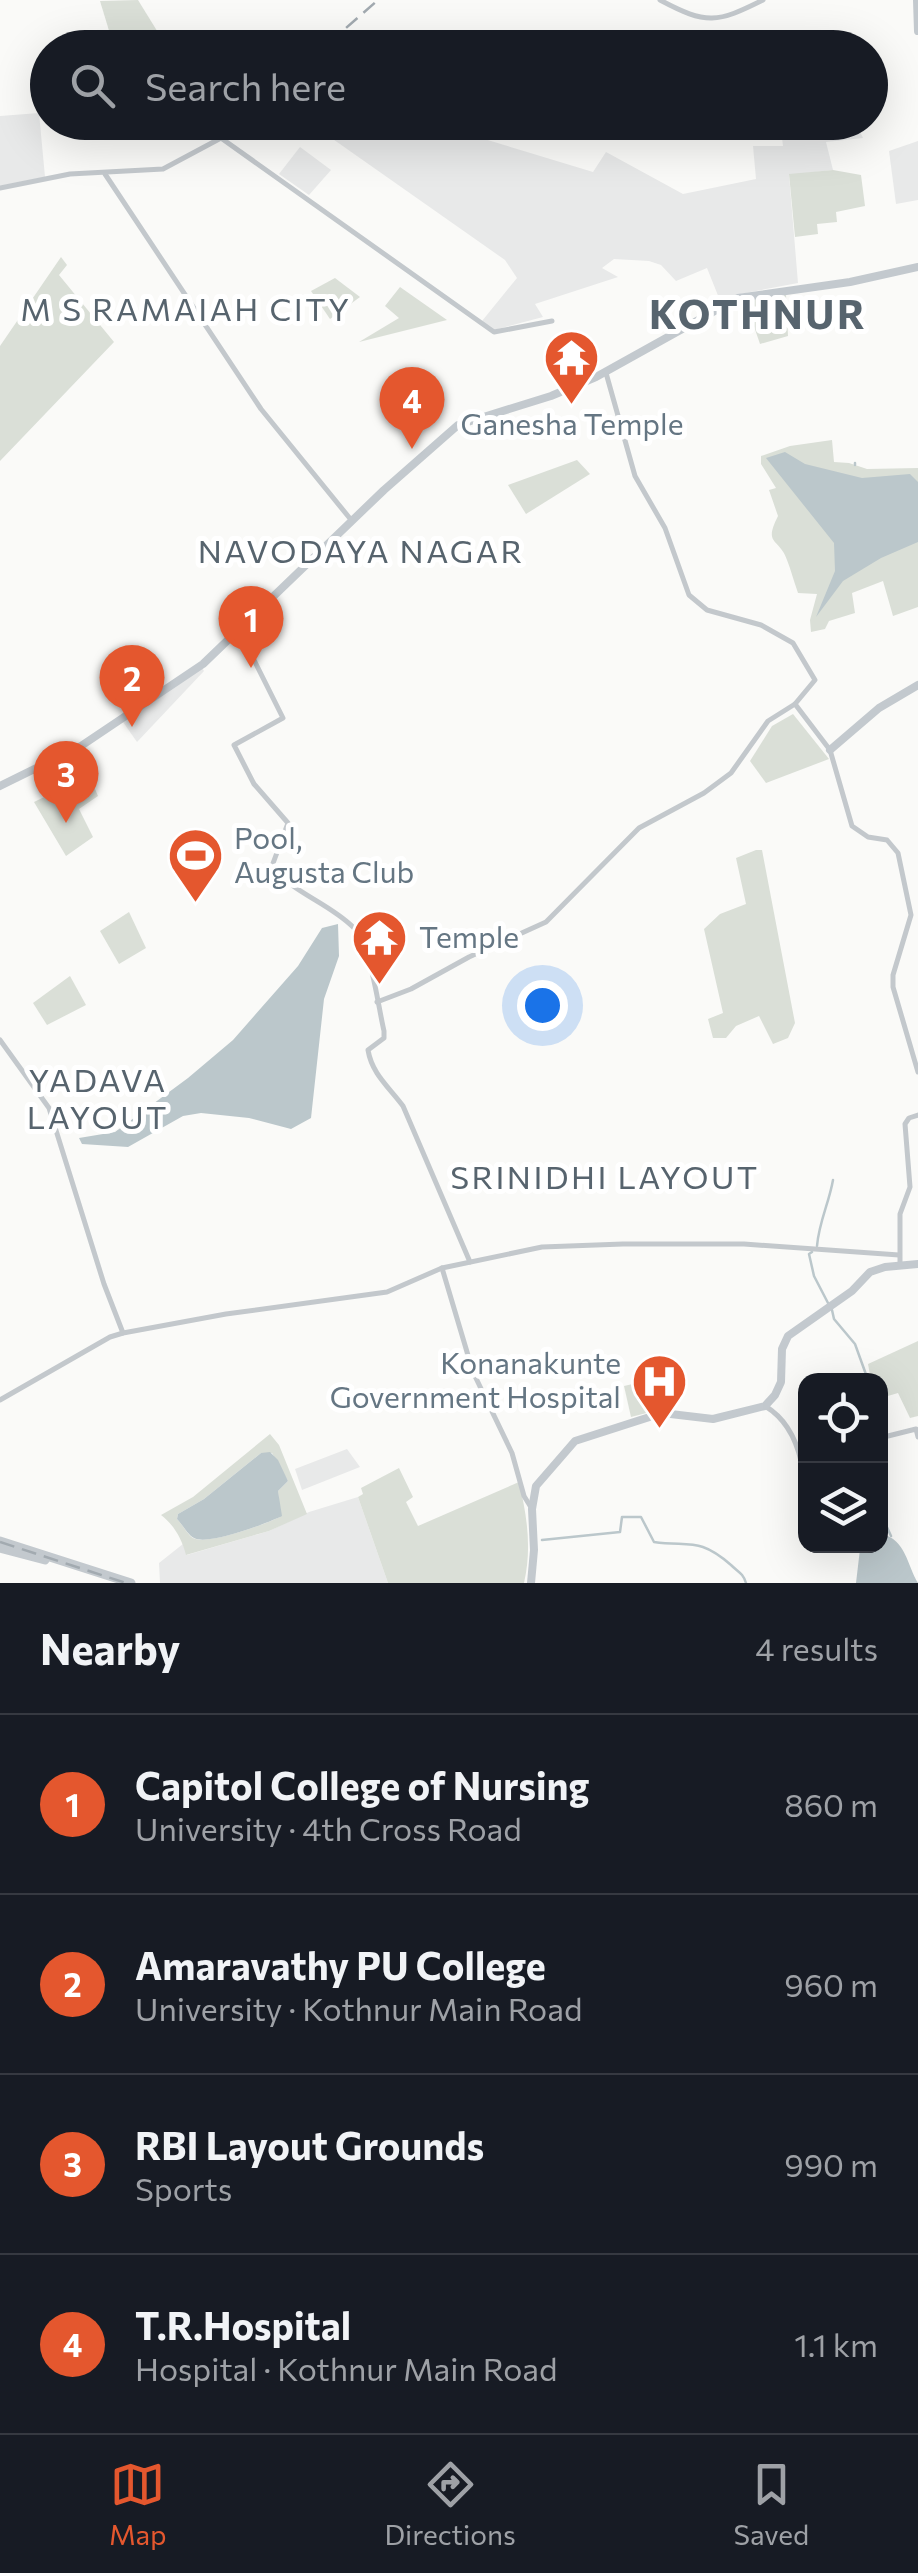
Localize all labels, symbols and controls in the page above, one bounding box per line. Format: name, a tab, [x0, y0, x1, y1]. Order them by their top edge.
search box	[30, 30, 888, 140]
icon: search	[65, 58, 120, 113]
text: Search here	[145, 62, 346, 109]
district label: M S RAMAIAH CITY	[20, 288, 352, 328]
district label: KOTHNUR	[649, 288, 867, 337]
temple icon: Ganesha Temple	[542, 327, 602, 406]
pin: 4	[380, 366, 444, 449]
place label: Ganesha Temple	[460, 404, 684, 441]
district label: NAVODAYA NAGAR	[198, 530, 524, 570]
pin: 1	[218, 586, 284, 668]
pin: 2	[100, 644, 164, 727]
pin: 3	[34, 740, 98, 823]
place label: Pool, Augusta Club	[234, 818, 414, 889]
sports icon: Pool, Augusta Club	[165, 826, 225, 905]
temple icon: Temple	[350, 908, 410, 987]
place label: Temple	[419, 917, 519, 954]
your location	[517, 980, 568, 1031]
district label: YADAVA LAYOUT	[27, 1059, 169, 1136]
district label: SRINIDHI LAYOUT	[450, 1156, 760, 1196]
place label: Konanakunte Government Hospital	[330, 1343, 621, 1414]
hospital icon: Konanakunte Government Hospital	[630, 1351, 690, 1430]
map controls	[798, 1373, 888, 1553]
button: locate	[798, 1373, 888, 1463]
button: layers	[798, 1463, 888, 1553]
text: Nearby	[40, 1622, 180, 1674]
text: 4 results	[755, 1628, 878, 1668]
text: Capitol College of Nursing	[135, 1761, 589, 1808]
text: 1	[65, 1784, 80, 1824]
text: 860 m	[784, 1784, 878, 1824]
text: University · 4th Cross Road	[135, 1808, 522, 1848]
text: Amaravathy PU College	[135, 1941, 546, 1988]
text: 2	[63, 1964, 82, 2004]
text: 960 m	[784, 1964, 878, 2004]
text: University · Kothnur Main Road	[135, 1988, 582, 2028]
text: RBI Layout Grounds	[135, 2121, 484, 2168]
text: 3	[63, 2144, 82, 2184]
text: 990 m	[784, 2144, 878, 2184]
text: Sports	[135, 2168, 232, 2208]
text: T.R.Hospital	[135, 2301, 351, 2348]
text: 4	[63, 2324, 82, 2364]
text: 1.1 km	[794, 2324, 878, 2364]
text: Hospital · Kothnur Main Road	[135, 2348, 558, 2388]
tab: Map	[109, 2457, 167, 2551]
tab: Directions	[384, 2457, 516, 2551]
tab: Saved	[734, 2457, 809, 2551]

